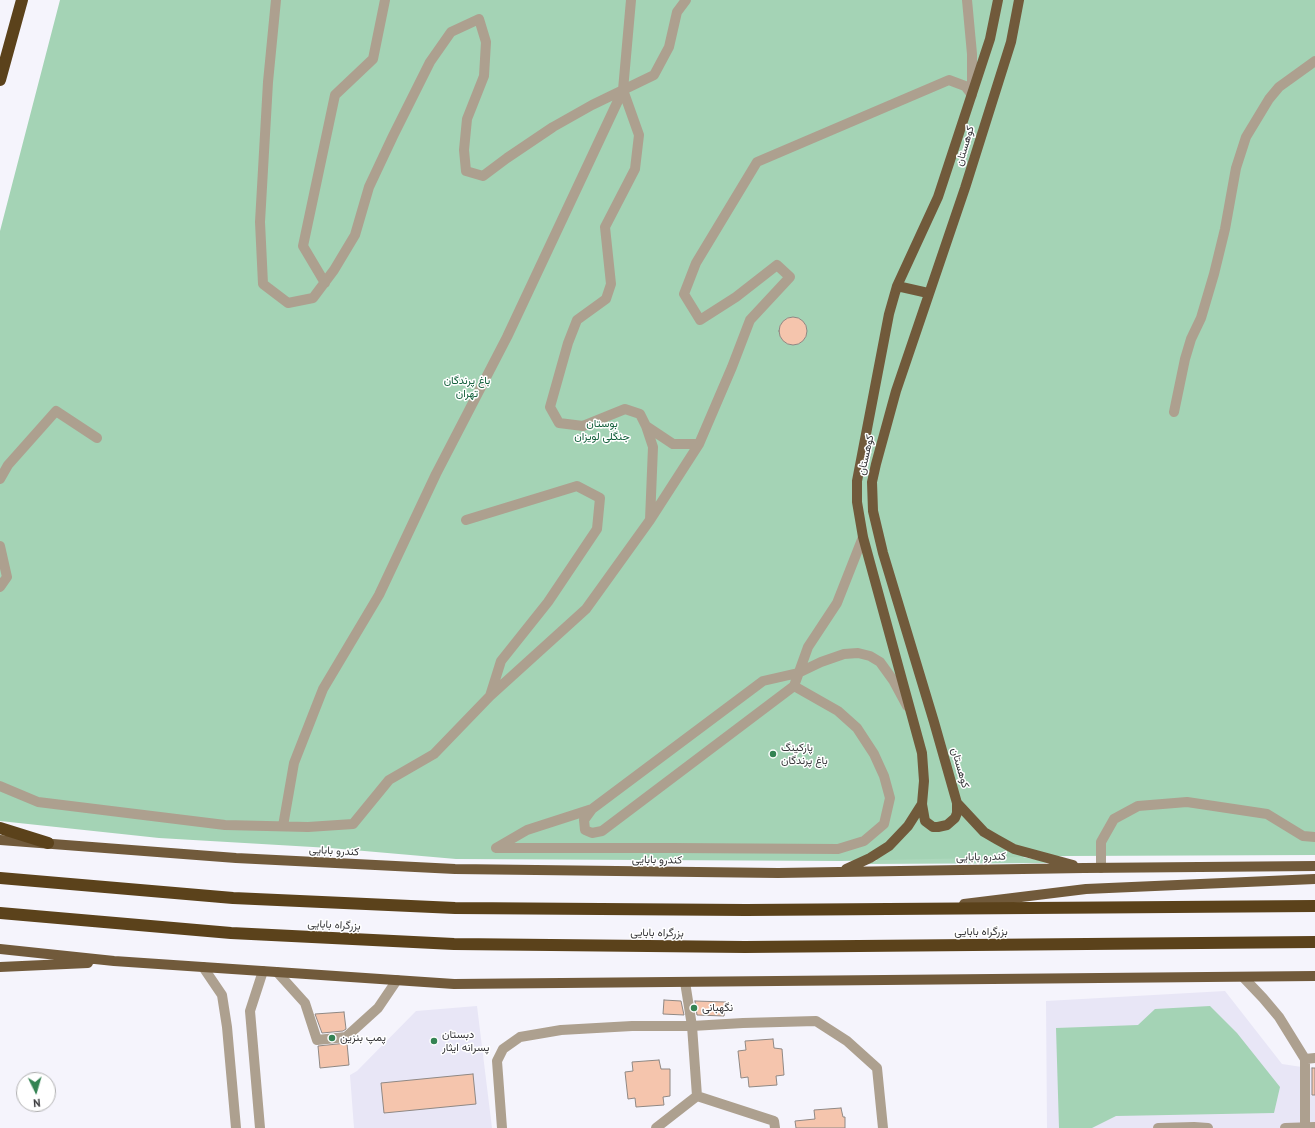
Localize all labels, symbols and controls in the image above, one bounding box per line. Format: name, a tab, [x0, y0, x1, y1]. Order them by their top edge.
street label: کوهستان	[953, 124, 977, 168]
park label: باغ پرندگان تهران	[444, 374, 490, 400]
park label: بوستان جنگلی لویزان	[574, 417, 630, 443]
street label: کوهستان	[855, 433, 877, 477]
place label: پارکینگ باغ پرندگان	[781, 741, 828, 767]
street label: کوهستان	[948, 746, 972, 790]
marker: پارکینگ باغ پرندگان	[768, 749, 778, 759]
street label: کندرو بابایی	[309, 843, 359, 859]
street label: کندرو بابایی	[956, 850, 1006, 864]
street label: کندرو بابایی	[632, 853, 682, 867]
street label: بزرگراه بابایی	[307, 917, 361, 933]
street label: بزرگراه بابایی	[954, 925, 1008, 939]
street label: بزرگراه بابایی	[630, 926, 684, 940]
place label: نگهبانی	[702, 1001, 733, 1015]
marker: نگهبانی	[689, 1003, 699, 1013]
place label: دبستان پسرانه ایثار	[442, 1028, 489, 1054]
place label: پمپ بنزین	[340, 1031, 386, 1045]
marker: پمپ بنزین	[327, 1033, 337, 1043]
marker: دبستان پسرانه ایثار	[429, 1036, 439, 1046]
north arrow	[16, 1072, 56, 1112]
text: N	[33, 1096, 41, 1110]

